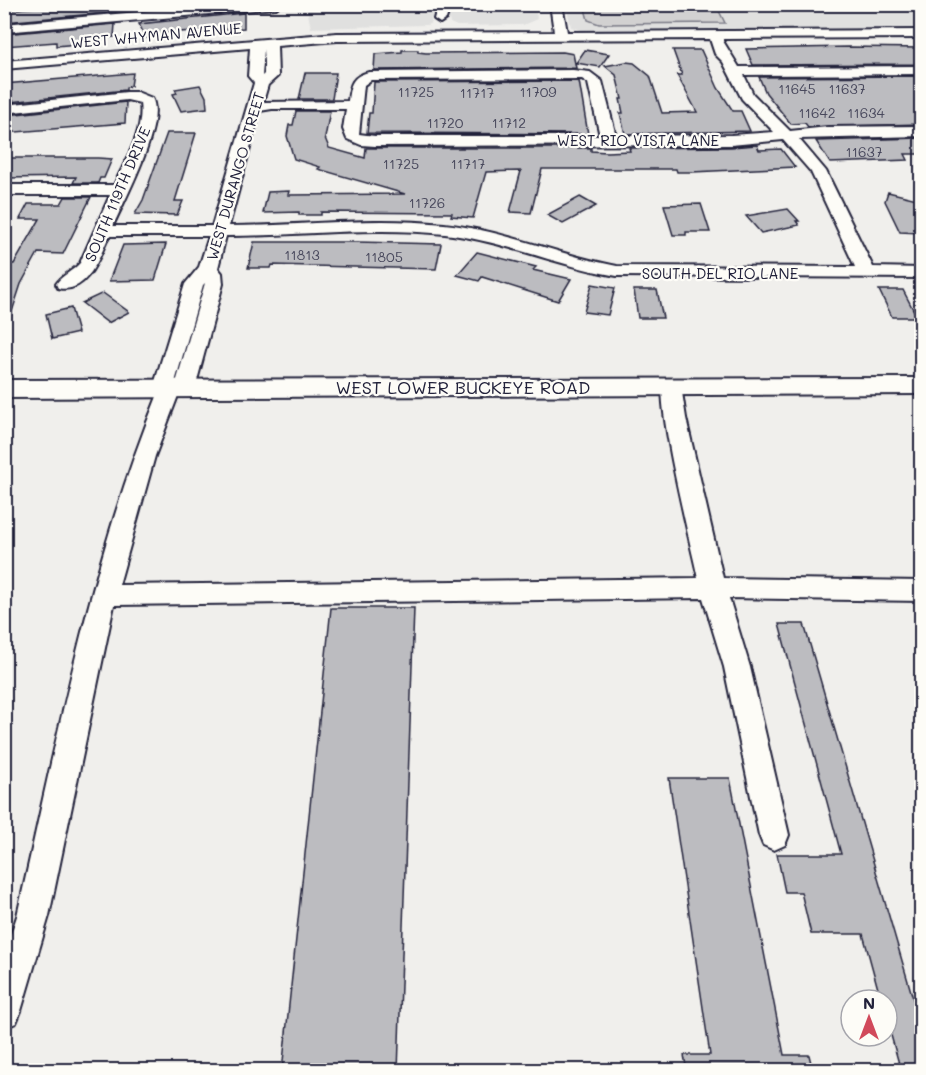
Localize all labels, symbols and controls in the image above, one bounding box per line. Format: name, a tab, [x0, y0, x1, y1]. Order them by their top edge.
street label: WEST WHYMAN AVENUE	[70, 18, 243, 52]
house number: 11645	[778, 79, 816, 98]
house number: 11637	[829, 79, 866, 98]
house number: 11725	[398, 82, 434, 101]
house number: 11709	[519, 82, 557, 101]
house number: 11717	[460, 83, 494, 102]
street label: WEST DURANGO STREET	[201, 89, 269, 263]
house number: 11642	[799, 103, 836, 122]
house number: 11634	[847, 103, 885, 122]
house number: 11720	[427, 113, 464, 132]
house number: 11712	[492, 113, 526, 132]
street label: SOUTH 119TH DRIVE	[79, 123, 155, 265]
street label: WEST RIO VISTA LANE	[557, 130, 720, 150]
house number: 11637	[846, 142, 883, 161]
house number: 11725	[383, 154, 419, 173]
house number: 11717	[451, 154, 485, 173]
house number: 11726	[409, 193, 445, 212]
house number: 11813	[284, 245, 320, 264]
house number: 11805	[365, 247, 403, 266]
street label: SOUTH DEL RIO LANE	[642, 263, 799, 283]
street label: WEST LOWER BUCKEYE ROAD	[336, 375, 590, 399]
north arrow	[839, 988, 899, 1048]
text: N	[863, 992, 875, 1013]

